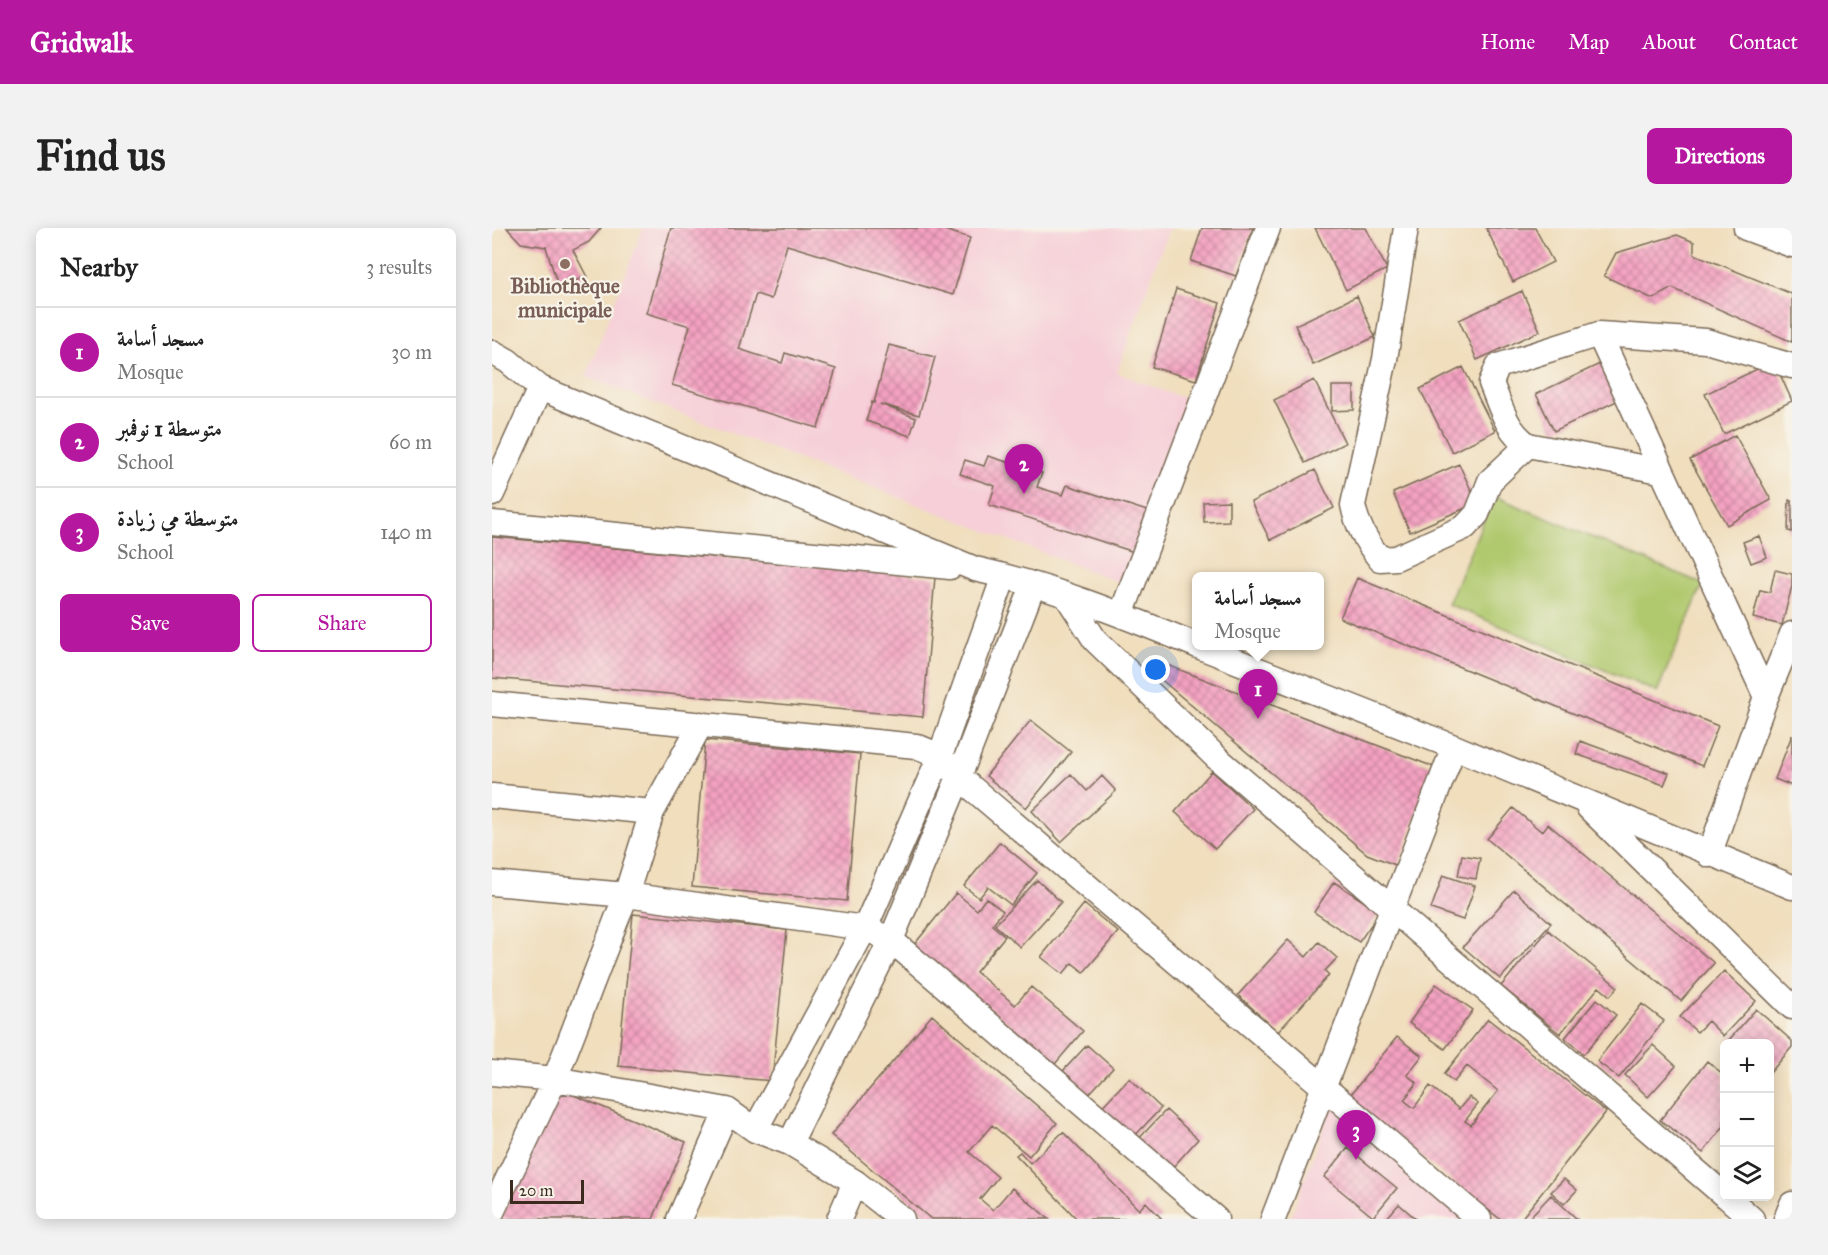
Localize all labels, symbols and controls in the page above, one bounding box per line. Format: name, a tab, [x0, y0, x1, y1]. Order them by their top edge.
text: Gridwalk	[30, 25, 133, 60]
text: Home	[1480, 29, 1535, 55]
text: Map	[1568, 29, 1609, 55]
text: About	[1642, 29, 1696, 55]
text: Contact	[1729, 29, 1798, 55]
button: Directions	[1647, 128, 1792, 184]
text: Find us	[36, 130, 166, 182]
text: Nearby	[60, 251, 138, 283]
text: 3 results	[366, 255, 432, 279]
marker: Bibliothèque municipale	[558, 257, 572, 271]
place label: Bibliothèque municipale	[510, 273, 620, 323]
text: مسجد أسامة	[117, 325, 204, 352]
text: 1	[76, 340, 83, 364]
text: 30 m	[391, 340, 432, 364]
text: Mosque	[117, 360, 183, 384]
text: متوسطة 1 نوفمبر	[117, 415, 222, 442]
text: 2	[75, 430, 84, 454]
text: 60 m	[389, 430, 432, 454]
pin: 2	[1004, 444, 1044, 494]
text: School	[117, 450, 174, 474]
text: متوسطة مي زيادة	[117, 505, 239, 532]
text: 3	[76, 520, 84, 544]
text: 140 m	[380, 520, 432, 544]
text: School	[117, 540, 174, 564]
popup	[1192, 572, 1324, 650]
text: مسجد أسامة	[1214, 584, 1302, 611]
button: Save	[60, 594, 240, 652]
button: Share	[252, 594, 432, 652]
text: Mosque	[1214, 619, 1281, 643]
your location	[1141, 655, 1170, 684]
pin: 1	[1238, 670, 1278, 719]
map controls	[1720, 1039, 1774, 1201]
button: +	[1720, 1039, 1774, 1093]
button: −	[1720, 1093, 1774, 1147]
pin: 3	[1336, 1110, 1376, 1160]
button: layers	[1720, 1147, 1774, 1201]
scale bar	[510, 1177, 584, 1204]
text: 20 m	[519, 1181, 553, 1200]

